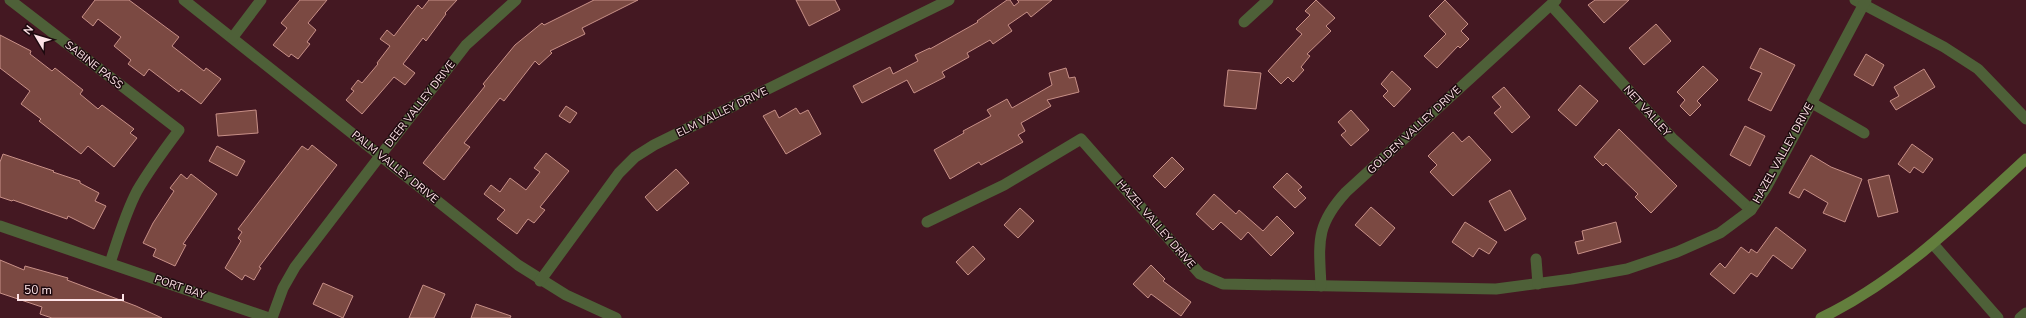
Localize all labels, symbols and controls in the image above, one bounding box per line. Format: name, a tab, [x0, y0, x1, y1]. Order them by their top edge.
north arrow	[16, 16, 56, 56]
text: N	[20, 22, 37, 38]
street label: SABINE PASS	[62, 38, 126, 93]
street label: DEER VALLEY DRIVE	[381, 58, 459, 150]
street label: NET VALLEY	[1620, 82, 1674, 140]
street label: ELM VALLEY DRIVE	[674, 83, 770, 141]
street label: GOLDEN VALLEY DRIVE	[1364, 83, 1464, 177]
street label: HAZEL VALLEY DRIVE	[1749, 100, 1817, 206]
street label: PALM VALLEY DRIVE	[349, 127, 441, 207]
street label: HAZEL VALLEY DRIVE	[1113, 176, 1199, 272]
street label: PORT BAY	[152, 271, 208, 303]
scale bar	[18, 276, 123, 302]
text: 50 m	[24, 282, 52, 298]

